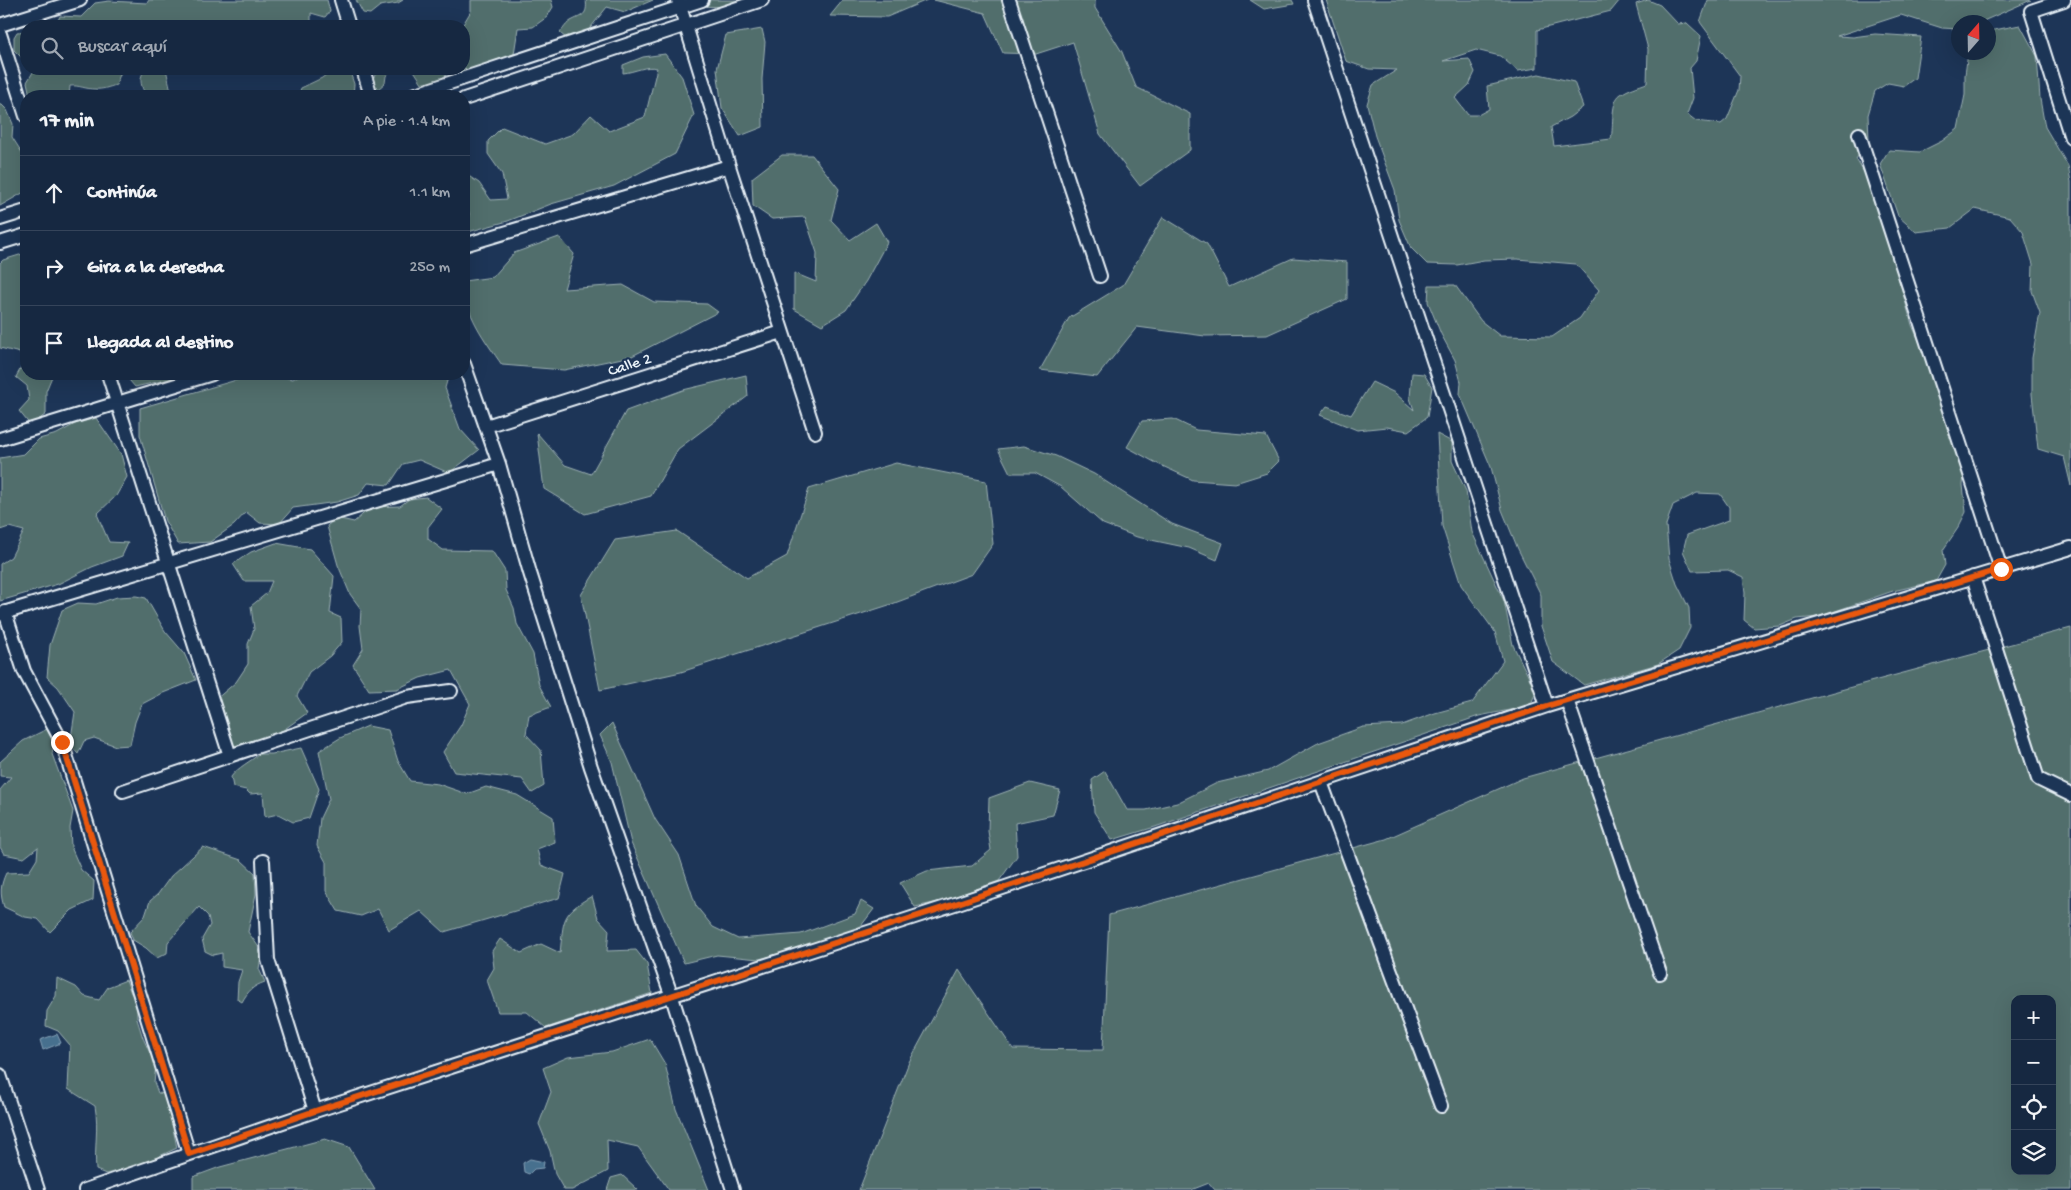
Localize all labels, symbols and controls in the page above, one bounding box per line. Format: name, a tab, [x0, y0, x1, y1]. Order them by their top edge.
north arrow	[1951, 15, 1996, 60]
search box	[20, 20, 470, 75]
icon: search	[38, 34, 66, 62]
text: Buscar aquí	[78, 36, 167, 59]
text: 17 min	[40, 110, 94, 135]
text: A pie · 1.4 km	[363, 113, 450, 132]
icon: ahead	[40, 179, 68, 207]
text: Continúa	[87, 182, 157, 205]
text: 1.1 km	[410, 184, 450, 203]
icon: right	[40, 254, 68, 282]
text: Gira a la derecha	[87, 257, 224, 280]
text: 250 m	[410, 259, 450, 278]
icon: arrive	[40, 329, 68, 357]
text: Llegada al destino	[87, 332, 233, 355]
street label: Calle 2	[606, 350, 654, 382]
route start	[1990, 558, 2013, 581]
route end	[51, 731, 74, 754]
map controls	[2011, 995, 2056, 1175]
button: +	[2011, 995, 2056, 1040]
button: −	[2011, 1040, 2056, 1085]
button: locate	[2011, 1085, 2056, 1130]
button: layers	[2011, 1130, 2056, 1175]

